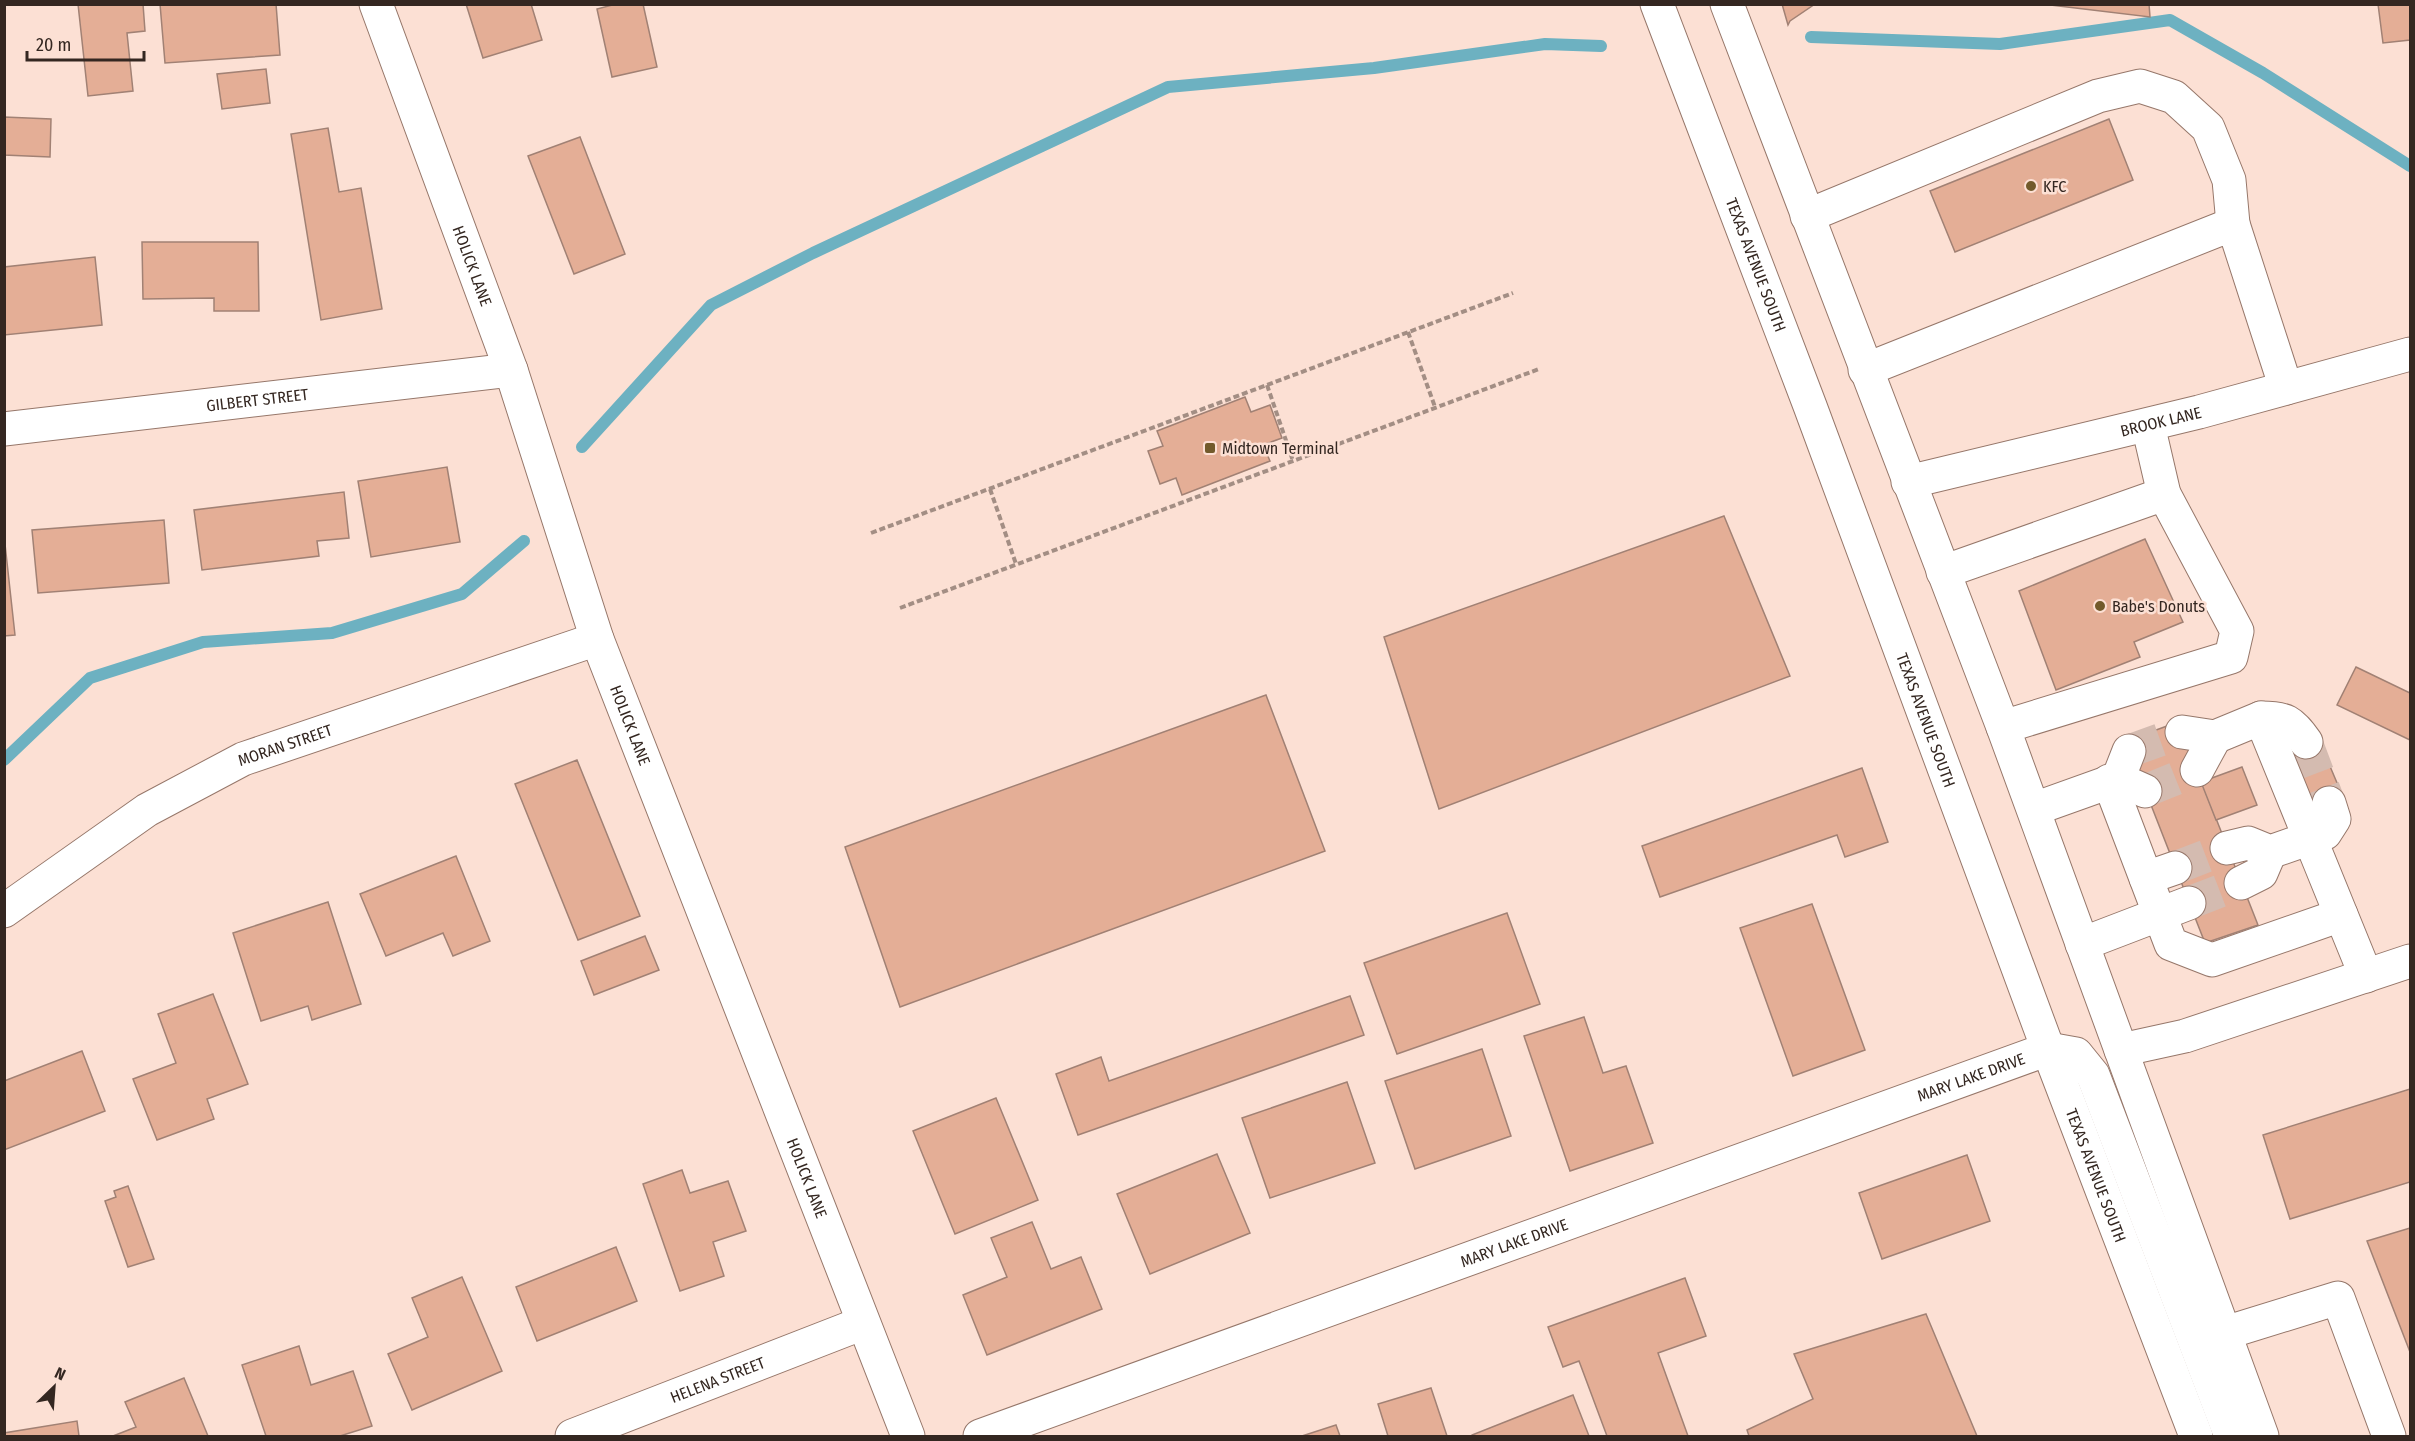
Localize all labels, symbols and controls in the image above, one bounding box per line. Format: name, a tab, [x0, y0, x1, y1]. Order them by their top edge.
scale bar	[27, 24, 144, 62]
text: 20 m	[36, 34, 71, 56]
place label: KFC	[2043, 177, 2066, 196]
marker: KFC	[2024, 179, 2038, 193]
street label: TEXAS AVENUE SOUTH	[1722, 195, 1790, 335]
street label: HOLICK LANE	[449, 223, 496, 309]
street label: GILBERT STREET	[205, 385, 310, 415]
street label: BROOK LANE	[2119, 403, 2203, 441]
place label: Midtown Terminal	[1222, 439, 1339, 458]
marker: Midtown Terminal	[1203, 441, 1217, 455]
place label: Babe's Donuts	[2112, 597, 2205, 616]
marker: Babe's Donuts	[2093, 599, 2107, 613]
street label: TEXAS AVENUE SOUTH	[1892, 650, 1959, 790]
street label: HOLICK LANE	[606, 683, 654, 768]
street label: MORAN STREET	[236, 720, 335, 770]
street label: MARY LAKE DRIVE	[1915, 1049, 2027, 1106]
street label: TEXAS AVENUE SOUTH	[2062, 1106, 2130, 1245]
street label: HOLICK LANE	[783, 1135, 831, 1221]
street label: MARY LAKE DRIVE	[1458, 1215, 1571, 1271]
street label: HELENA STREET	[668, 1353, 768, 1407]
north arrow	[24, 1357, 84, 1417]
text: N	[52, 1363, 68, 1384]

